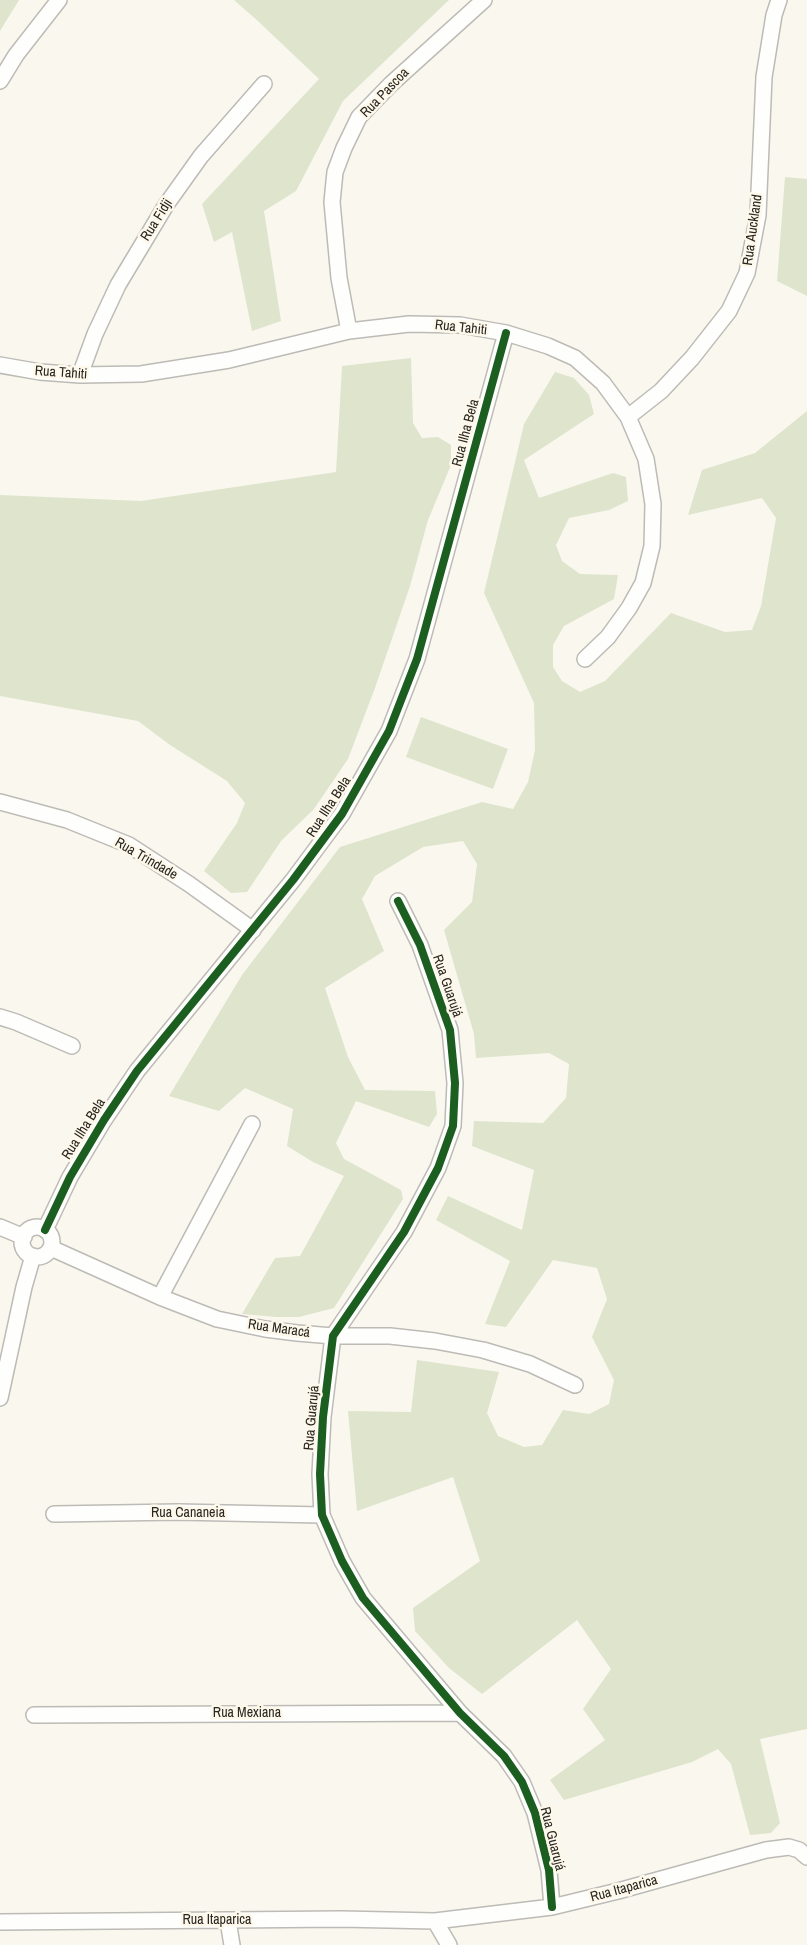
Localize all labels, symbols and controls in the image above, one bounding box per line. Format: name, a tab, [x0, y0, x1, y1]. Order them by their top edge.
street label: Rua Pascoa	[357, 65, 413, 121]
street label: Rua Auckland	[740, 193, 766, 267]
street label: Rua Fidji	[138, 196, 176, 244]
street label: Rua Tahiti	[434, 317, 488, 339]
street label: Rua Tahiti	[34, 363, 88, 383]
street label: Rua Ilha Bela	[449, 398, 483, 468]
street label: Rua Ilha Bela	[303, 774, 355, 840]
street label: Rua Trindade	[112, 834, 180, 884]
street label: Rua Guarujá	[428, 952, 466, 1020]
street label: Rua Ilha Bela	[59, 1095, 109, 1163]
street label: Rua Maracá	[247, 1316, 311, 1342]
street label: Rua Guarujá	[301, 1385, 323, 1451]
street label: Rua Cananeia	[151, 1505, 225, 1521]
street label: Rua Mexiana	[213, 1705, 281, 1721]
street label: Rua Guarujá	[536, 1805, 568, 1873]
street label: Rua Itaparica	[589, 1872, 659, 1906]
street label: Rua Itaparica	[183, 1912, 251, 1928]

